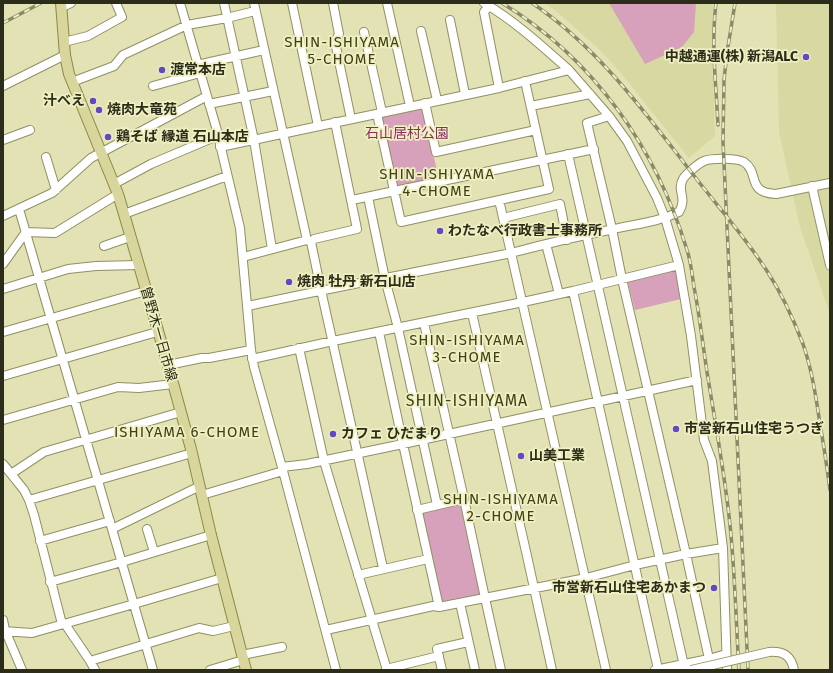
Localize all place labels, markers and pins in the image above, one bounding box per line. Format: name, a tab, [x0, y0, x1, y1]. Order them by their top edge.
place label: 中越通運(株) 新潟ALC	[665, 49, 798, 65]
marker: 中越通運(株) 新潟ALC	[801, 52, 811, 62]
place label: 渡常本店	[170, 62, 226, 78]
marker: 渡常本店	[157, 65, 167, 75]
place label: 汁べえ	[43, 93, 85, 109]
marker: 汁べえ	[88, 96, 98, 106]
place label: 焼肉大竜苑	[107, 102, 177, 118]
marker: 焼肉大竜苑	[94, 105, 104, 115]
place label: 鶏そば 縁道 石山本店	[116, 129, 249, 145]
marker: 鶏そば 縁道 石山本店	[103, 132, 113, 142]
place label: わたなべ行政書士事務所	[448, 223, 602, 239]
marker: わたなべ行政書士事務所	[435, 226, 445, 236]
place label: 焼肉 牡丹 新石山店	[297, 274, 416, 290]
marker: 焼肉 牡丹 新石山店	[284, 277, 294, 287]
place label: 市営新石山住宅うつぎ	[684, 421, 824, 437]
marker: 市営新石山住宅うつぎ	[671, 424, 681, 434]
place label: カフェ ひだまり	[341, 426, 442, 442]
marker: カフェ ひだまり	[328, 429, 338, 439]
place label: 山美工業	[529, 448, 585, 464]
marker: 山美工業	[516, 451, 526, 461]
place label: 市営新石山住宅あかまつ	[552, 580, 706, 596]
marker: 市営新石山住宅あかまつ	[709, 583, 719, 593]

